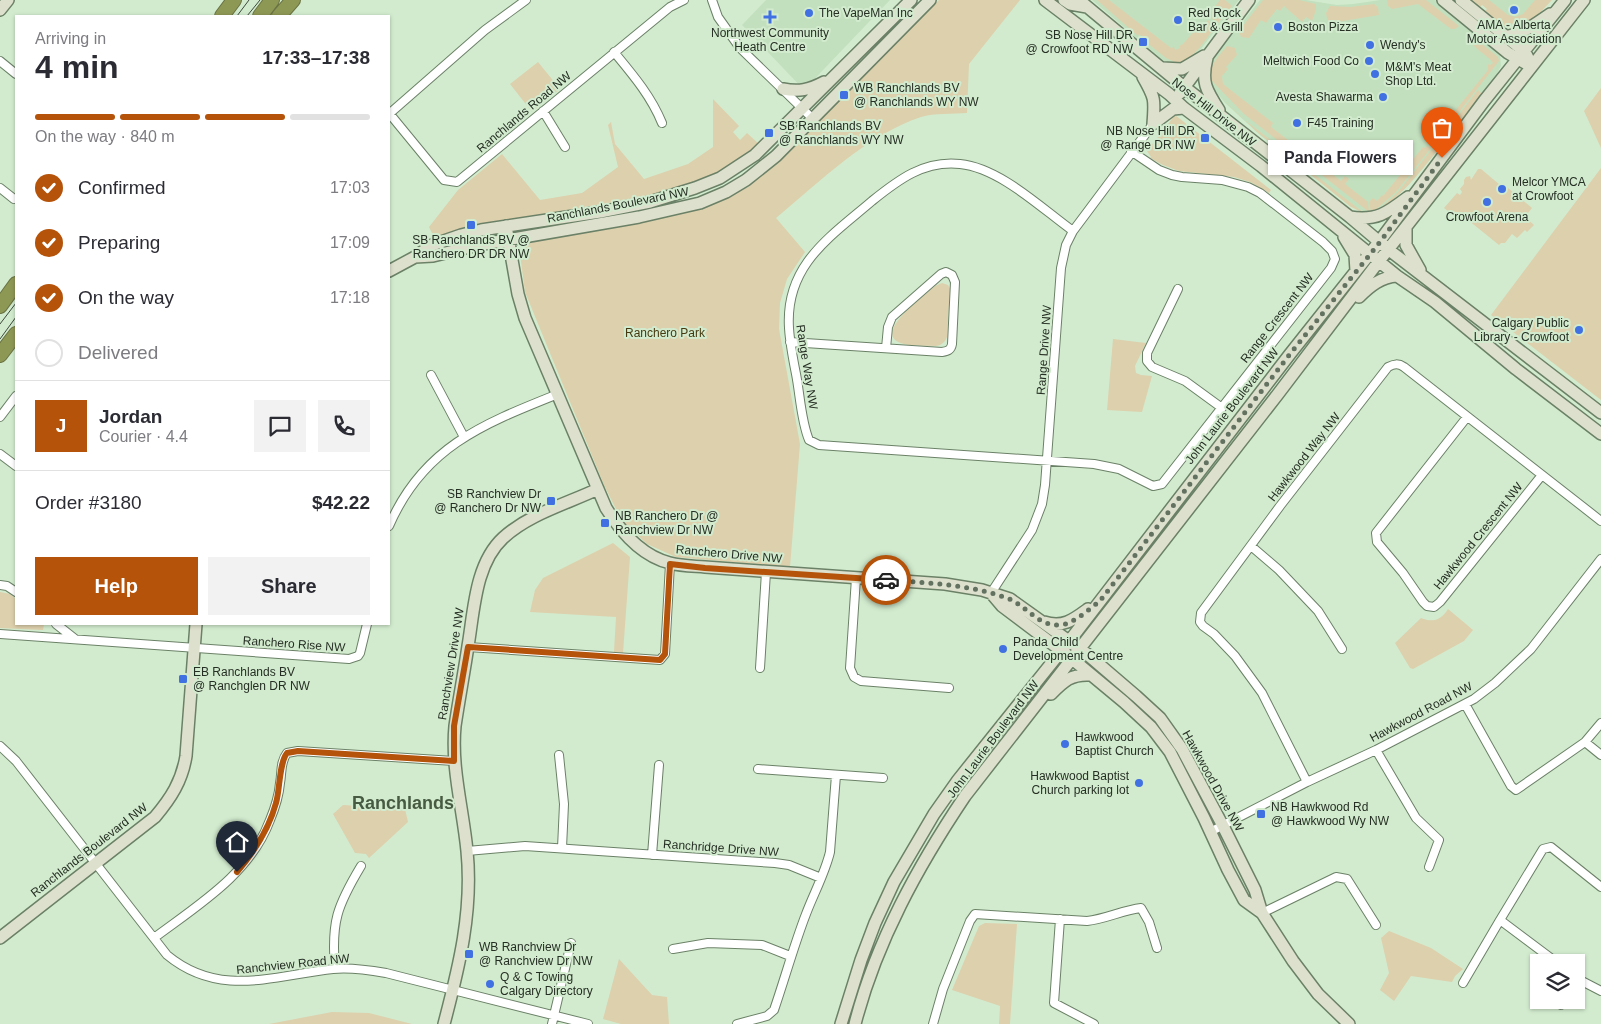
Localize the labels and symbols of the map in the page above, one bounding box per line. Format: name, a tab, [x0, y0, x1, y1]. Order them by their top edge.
marker: AMA - Alberta Motor Association	[1508, 4, 1520, 16]
place label: The VapeMan Inc	[819, 6, 913, 20]
place label: Red Rock Bar & Grill	[1188, 6, 1243, 34]
marker: The VapeMan Inc	[803, 7, 815, 19]
marker: Northwest Community Heath Centre	[763, 10, 777, 24]
marker: Red Rock Bar & Grill	[1172, 14, 1184, 26]
place label: AMA - Alberta Motor Association	[1467, 18, 1561, 46]
place label: Boston Pizza	[1288, 20, 1358, 34]
marker: Boston Pizza	[1272, 21, 1284, 33]
place label: Northwest Community Heath Centre	[711, 26, 829, 54]
place label: SB Nose Hill DR @ Crowfoot RD NW	[1025, 28, 1134, 56]
marker: SB Nose Hill DR @ Crowfoot RD NW	[1137, 36, 1149, 48]
place label: Wendy's	[1380, 38, 1425, 52]
marker: Wendy's	[1364, 39, 1376, 51]
place label: Meltwich Food Co	[1263, 54, 1359, 68]
marker: Meltwich Food Co	[1363, 55, 1375, 67]
place label: M&M's Meat Shop Ltd.	[1385, 60, 1452, 88]
street label: Ranchlands Road NW	[474, 68, 574, 156]
marker: M&M's Meat Shop Ltd.	[1369, 68, 1381, 80]
street label: Nose Hill Drive NW	[1169, 75, 1259, 150]
place label: WB Ranchlands BV @ Ranchlands WY NW	[854, 81, 979, 109]
marker: WB Ranchlands BV @ Ranchlands WY NW	[838, 89, 850, 101]
place label: Avesta Shawarma	[1276, 90, 1373, 104]
marker: Avesta Shawarma	[1377, 91, 1389, 103]
pin	[1421, 107, 1463, 158]
place label: F45 Training	[1307, 116, 1374, 130]
marker: F45 Training	[1291, 117, 1303, 129]
place label: SB Ranchlands BV @ Ranchlands WY NW	[779, 119, 904, 147]
place label: NB Nose Hill DR @ Range DR NW	[1100, 124, 1196, 152]
marker: SB Ranchlands BV @ Ranchlands WY NW	[763, 127, 775, 139]
marker: NB Nose Hill DR @ Range DR NW	[1199, 132, 1211, 144]
callout: Panda Flowers	[1267, 140, 1412, 176]
place label: Melcor YMCA at Crowfoot	[1512, 175, 1586, 203]
marker: Melcor YMCA at Crowfoot	[1496, 183, 1508, 195]
street label: Ranchlands Boulevard NW	[546, 184, 691, 226]
marker: Crowfoot Arena	[1481, 196, 1493, 208]
place label: Crowfoot Arena	[1446, 210, 1529, 224]
marker: SB Ranchlands BV @ Ranchero DR DR NW	[465, 219, 477, 231]
place label: SB Ranchlands BV @ Ranchero DR DR NW	[412, 233, 530, 261]
street label: Range Crescent NW	[1238, 270, 1317, 366]
street label: Range Drive NW	[1034, 304, 1054, 395]
place label: Calgary Public Library - Crowfoot	[1474, 316, 1570, 344]
street label: Range Way NW	[793, 324, 821, 411]
marker: Calgary Public Library - Crowfoot	[1573, 324, 1585, 336]
park label: Ranchero Park	[625, 326, 706, 340]
street label: John Laurie Boulevard NW	[1182, 345, 1282, 467]
street label: Hawkwood Way NW	[1265, 409, 1343, 504]
street label: Hawkwood Crescent NW	[1431, 479, 1526, 592]
place label: SB Ranchview Dr @ Ranchero Dr NW	[434, 487, 542, 515]
marker: SB Ranchview Dr @ Ranchero Dr NW	[545, 495, 557, 507]
place label: NB Ranchero Dr @ Ranchview Dr NW	[615, 509, 719, 537]
marker: NB Ranchero Dr @ Ranchview Dr NW	[599, 517, 611, 529]
street label: Ranchero Drive NW	[675, 542, 783, 566]
courier	[861, 555, 911, 605]
street label: Ranchview Drive NW	[435, 606, 467, 721]
street label: Ranchero Rise NW	[242, 633, 346, 655]
place label: Panda Child Development Centre	[1013, 635, 1123, 663]
marker: Panda Child Development Centre	[997, 643, 1009, 655]
place label: EB Ranchlands BV @ Ranchglen DR NW	[193, 665, 311, 693]
marker: EB Ranchlands BV @ Ranchglen DR NW	[177, 673, 189, 685]
street label: John Laurie Boulevard NW	[944, 677, 1042, 800]
street label: Hawkwood Road NW	[1367, 679, 1475, 745]
street label: Hawkwood Drive NW	[1179, 728, 1247, 835]
place label: Hawkwood Baptist Church	[1075, 730, 1154, 758]
marker: Hawkwood Baptist Church	[1059, 738, 1071, 750]
place label: Hawkwood Baptist Church parking lot	[1030, 769, 1130, 797]
marker: Hawkwood Baptist Church parking lot	[1133, 777, 1145, 789]
district label: Ranchlands	[352, 793, 454, 813]
street label: Ranchlands Boulevard NW	[28, 800, 151, 900]
place label: NB Hawkwood Rd @ Hawkwood Wy NW	[1271, 800, 1390, 828]
marker: NB Hawkwood Rd @ Hawkwood Wy NW	[1255, 808, 1267, 820]
pin	[216, 821, 258, 872]
street label: Ranchridge Drive NW	[663, 837, 780, 859]
place label: WB Ranchview Dr @ Ranchview Dr NW	[479, 940, 593, 968]
marker: WB Ranchview Dr @ Ranchview Dr NW	[463, 948, 475, 960]
street label: Ranchview Road NW	[236, 951, 351, 977]
place label: Q & C Towing Calgary Directory	[500, 970, 593, 998]
marker: Q & C Towing Calgary Directory	[484, 978, 496, 990]

